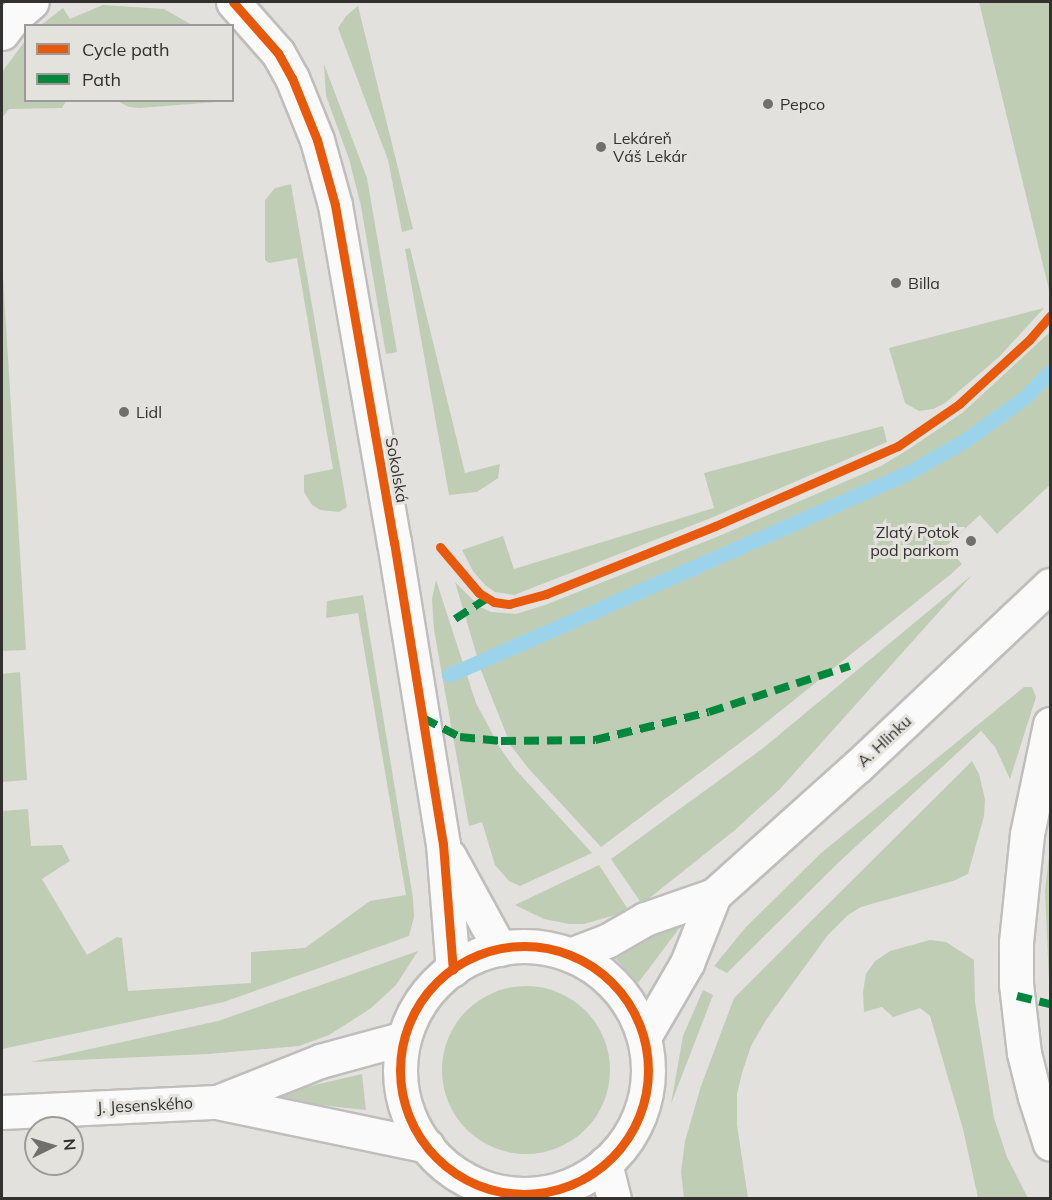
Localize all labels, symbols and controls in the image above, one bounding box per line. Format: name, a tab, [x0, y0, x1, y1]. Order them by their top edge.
legend	[24, 24, 234, 102]
text: Cycle path	[82, 38, 169, 61]
text: Path	[82, 68, 121, 91]
place label: Pepco	[780, 94, 825, 114]
marker: Pepco	[761, 97, 775, 111]
place label: Lekáreň Váš Lekár	[613, 128, 687, 166]
marker: Lekáreň Váš Lekár	[594, 140, 608, 154]
place label: Billa	[908, 273, 940, 293]
marker: Billa	[889, 276, 903, 290]
place label: Lidl	[136, 402, 162, 422]
marker: Lidl	[117, 405, 131, 419]
street label: Sokolská	[382, 436, 412, 504]
place label: Zlatý Potok pod parkom	[870, 522, 959, 560]
marker: Zlatý Potok pod parkom	[964, 534, 978, 548]
street label: A. Hlinku	[853, 711, 915, 771]
street label: J. Jesenského	[97, 1093, 193, 1117]
north arrow	[24, 1116, 84, 1176]
text: N	[59, 1138, 80, 1152]

